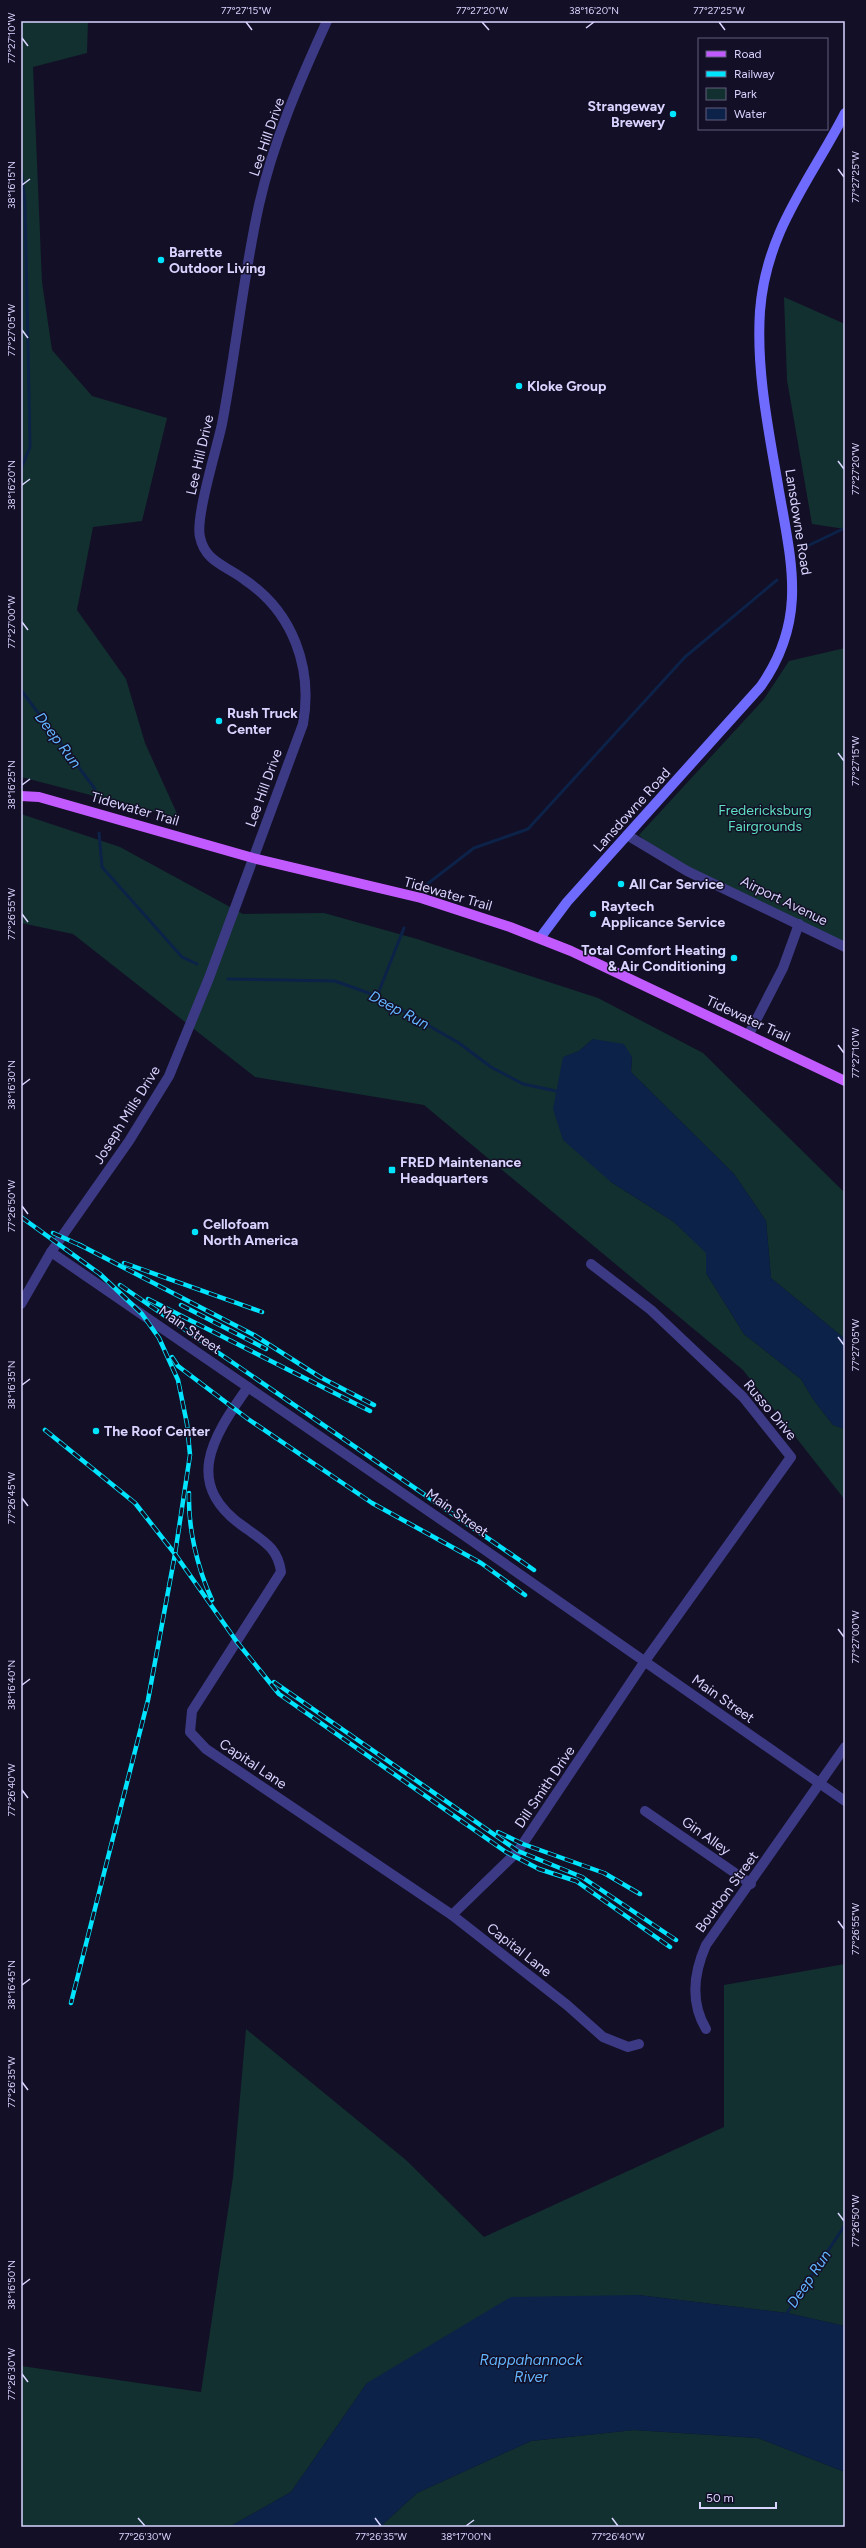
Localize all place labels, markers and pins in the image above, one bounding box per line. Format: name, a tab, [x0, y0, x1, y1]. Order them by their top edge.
place label: Strangeway Brewery	[587, 98, 666, 131]
marker: Strangeway Brewery	[668, 109, 678, 119]
place label: Barrette Outdoor Living	[169, 244, 266, 277]
marker: Barrette Outdoor Living	[156, 255, 166, 265]
place label: Kloke Group	[527, 378, 606, 395]
marker: Kloke Group	[514, 381, 524, 391]
place label: Rush Truck Center	[227, 705, 298, 738]
marker: Rush Truck Center	[214, 716, 224, 726]
place label: All Car Service	[629, 876, 724, 893]
marker: All Car Service	[616, 879, 626, 889]
place label: Raytech Applicance Service	[601, 898, 725, 931]
marker: Raytech Applicance Service	[588, 909, 598, 919]
place label: Total Comfort Heating & Air Conditioning	[581, 942, 726, 975]
marker: Total Comfort Heating & Air Conditioning	[729, 953, 739, 963]
place label: FRED Maintenance Headquarters	[400, 1154, 522, 1187]
marker: FRED Maintenance Headquarters	[387, 1165, 397, 1175]
place label: Cellofoam North America	[203, 1216, 298, 1249]
marker: Cellofoam North America	[190, 1227, 200, 1237]
place label: The Roof Center	[104, 1423, 210, 1440]
marker: The Roof Center	[91, 1426, 101, 1436]

